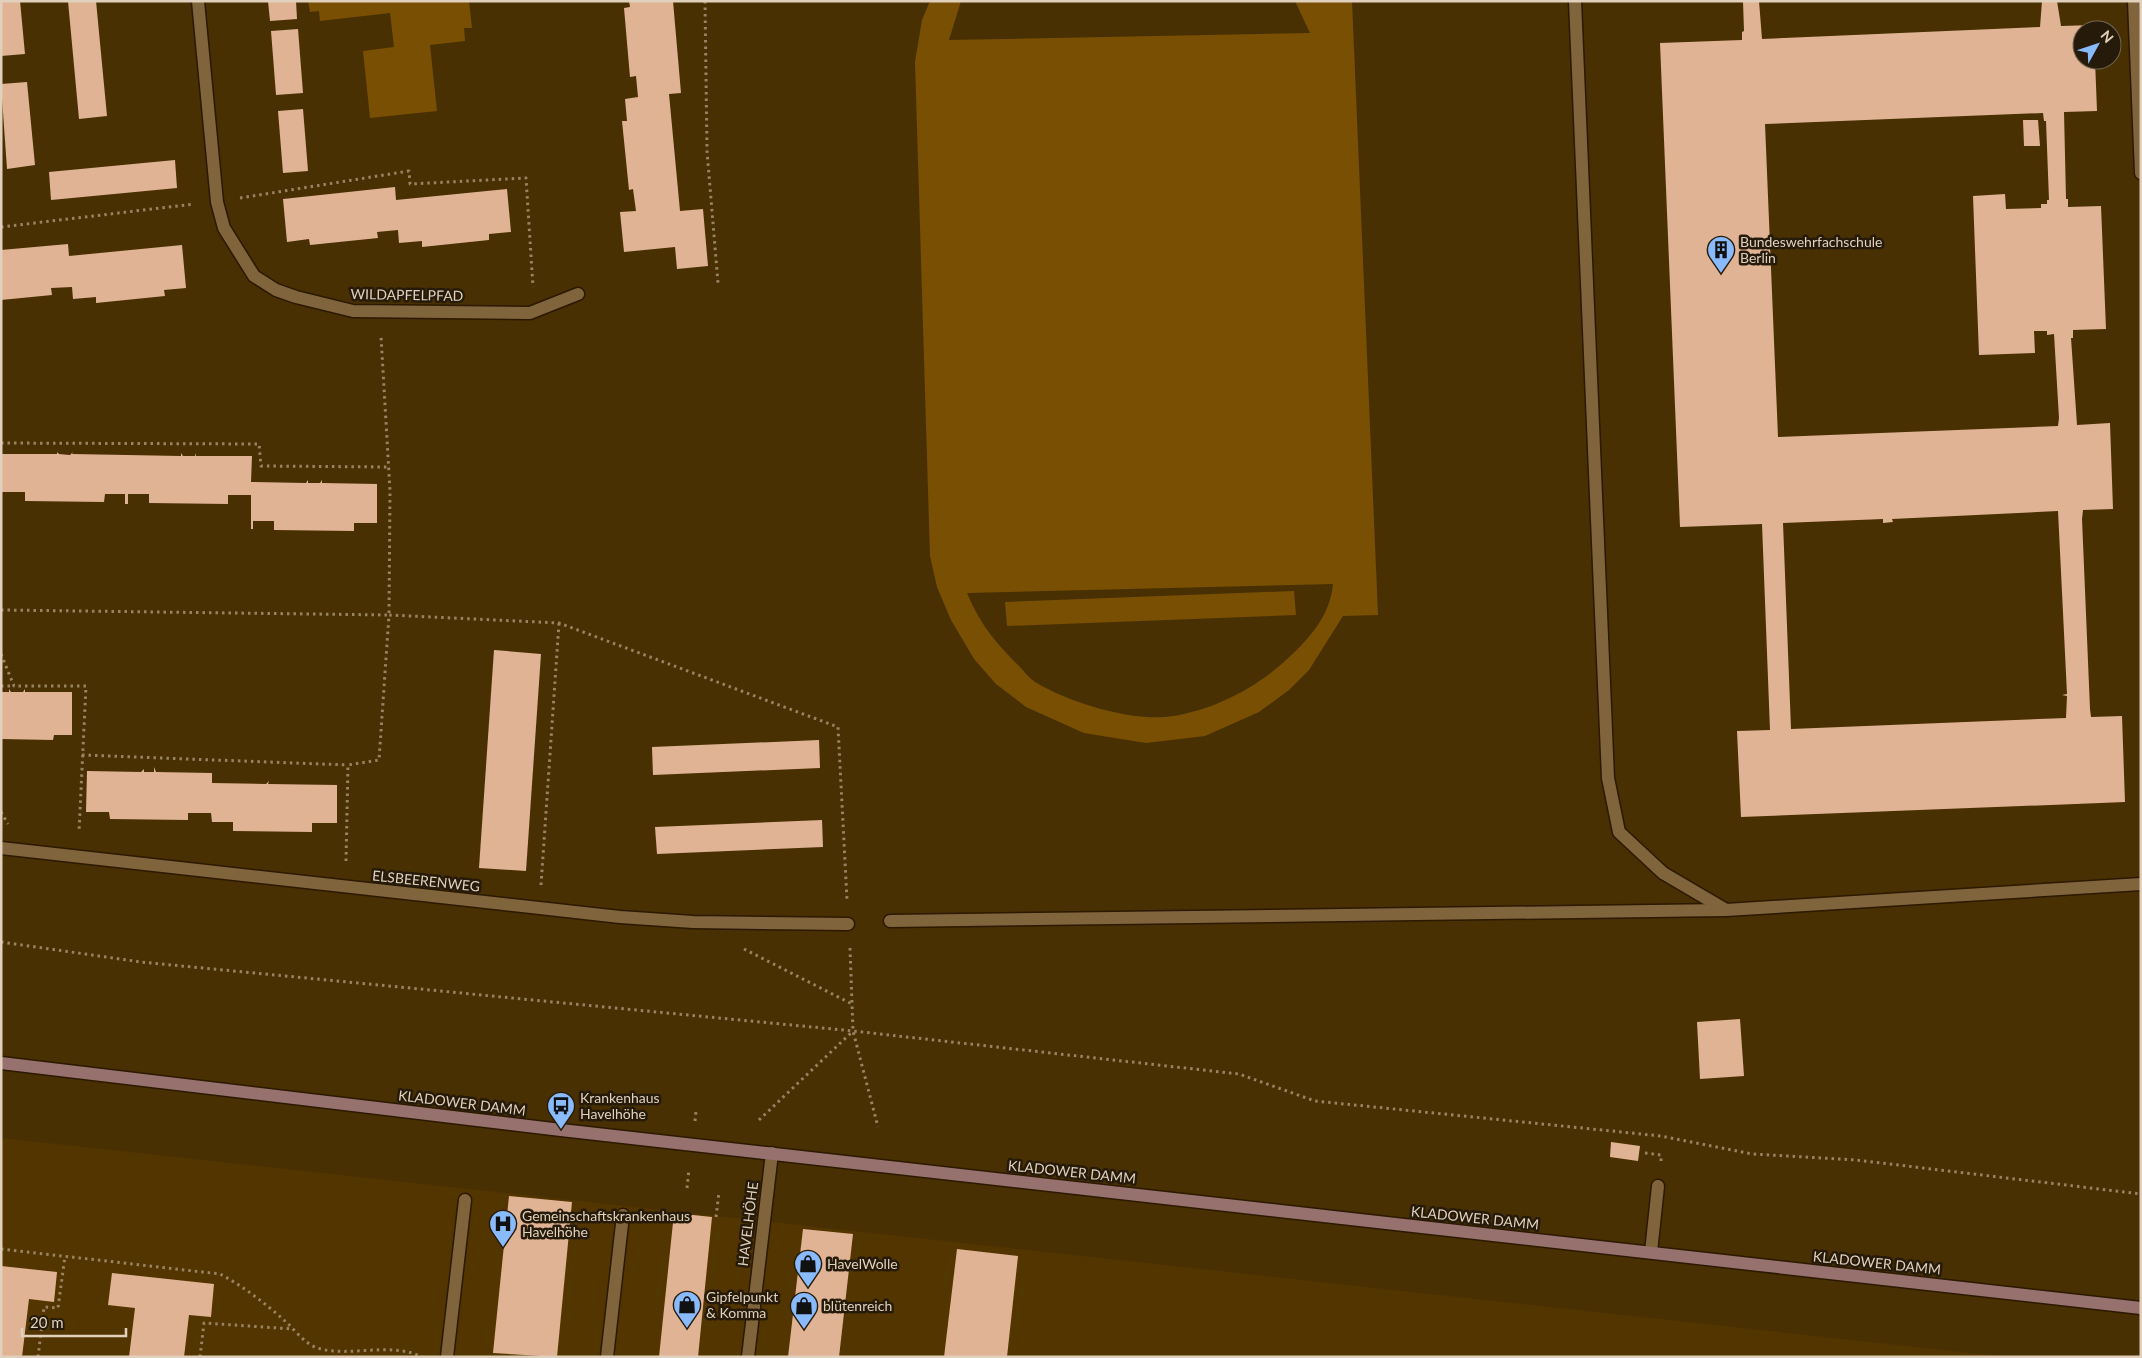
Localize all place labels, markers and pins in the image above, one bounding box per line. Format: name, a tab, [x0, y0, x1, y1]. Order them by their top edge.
place label: Bundeswehrfachschule Berlin	[1740, 233, 1882, 266]
building icon: Bundeswehrfachschule Berlin	[1706, 235, 1736, 274]
place label: Krankenhaus Havelhöhe	[580, 1089, 660, 1122]
bus stop icon: Krankenhaus Havelhöhe	[546, 1091, 576, 1130]
place label: Gemeinschaftskrankenhaus Havelhöhe	[522, 1207, 690, 1240]
hospital icon: Gemeinschaftskrankenhaus Havelhöhe	[488, 1209, 518, 1248]
shop icon: HavelWolle	[793, 1249, 823, 1288]
place label: HavelWolle	[827, 1255, 898, 1272]
place label: Gipfelpunkt & Komma	[706, 1288, 778, 1321]
shop icon: Gipfelpunkt & Komma	[672, 1290, 702, 1329]
shop icon: blütenreich	[789, 1291, 819, 1330]
place label: blütenreich	[823, 1297, 892, 1314]

